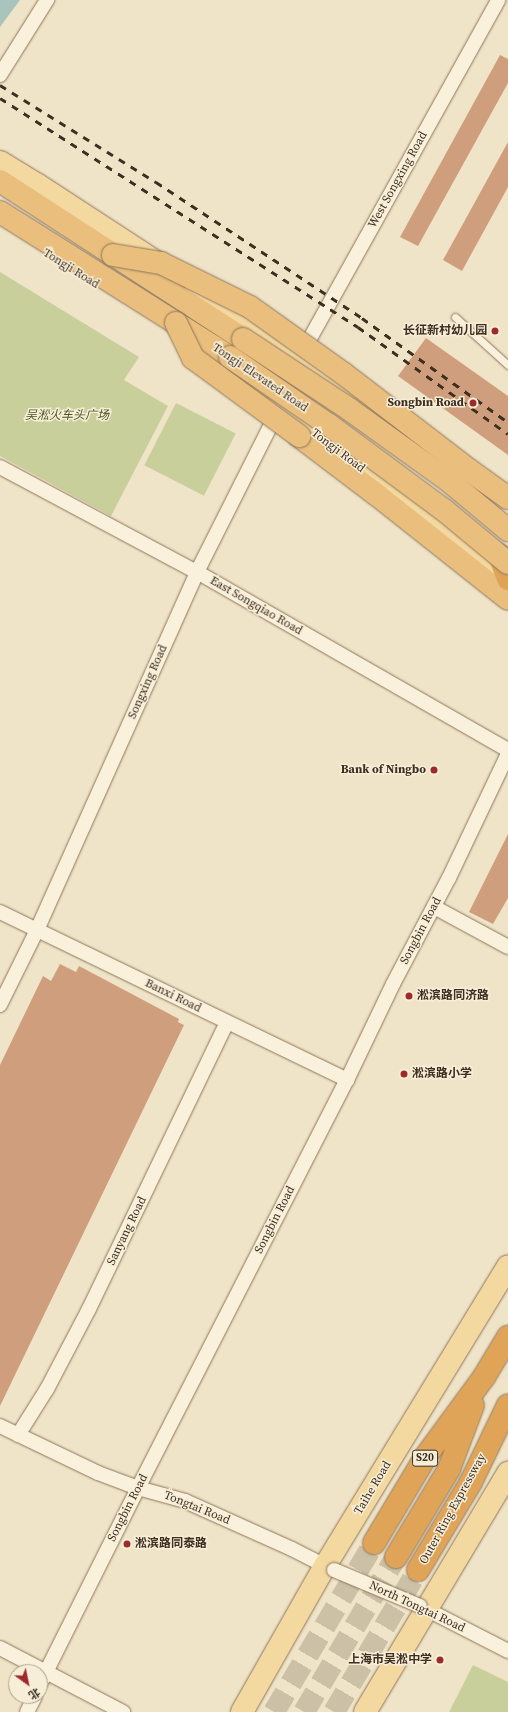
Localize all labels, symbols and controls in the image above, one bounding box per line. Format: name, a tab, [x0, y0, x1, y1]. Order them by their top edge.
street label: West Songxing Road	[365, 129, 431, 231]
street label: Tongji Road	[40, 246, 102, 292]
place label: 长征新村幼儿园	[403, 324, 487, 338]
marker: 长征新村幼儿园	[490, 326, 500, 336]
street label: Tongji Elevated Road	[210, 341, 310, 415]
place label: Songbin Road	[388, 396, 464, 410]
marker: Songbin Road	[467, 397, 479, 409]
park label: 吴淞火车头广场	[25, 409, 109, 423]
street label: Tongji Road	[308, 426, 368, 476]
street label: East Songqiao Road	[207, 574, 305, 638]
street label: Songxing Road	[125, 643, 171, 721]
place label: Bank of Ningbo	[341, 763, 426, 777]
marker: Bank of Ningbo	[429, 765, 439, 775]
street label: Songbin Road	[397, 895, 445, 967]
street label: Banxi Road	[143, 976, 203, 1016]
place label: 淞滨路同济路	[417, 989, 489, 1003]
marker: 淞滨路同济路	[404, 991, 414, 1001]
place label: 淞滨路小学	[412, 1067, 472, 1081]
marker: 淞滨路小学	[399, 1069, 409, 1079]
street label: Songbin Road	[252, 1184, 298, 1256]
street label: Sanyang Road	[104, 1194, 150, 1268]
road number: S20	[412, 1449, 438, 1467]
street label: Outer Ring Expressway	[417, 1451, 489, 1567]
street label: Taihe Road	[351, 1459, 395, 1517]
street label: Songbin Road	[105, 1472, 151, 1544]
street label: Tongtai Road	[162, 1488, 232, 1528]
place label: 淞滨路同泰路	[135, 1537, 207, 1551]
marker: 淞滨路同泰路	[122, 1539, 132, 1549]
street label: North Tongtai Road	[367, 1578, 467, 1636]
place label: 上海市吴淞中学	[348, 1653, 432, 1667]
marker: 上海市吴淞中学	[435, 1655, 445, 1665]
north arrow	[8, 1664, 48, 1704]
text: 北	[26, 1684, 43, 1703]

